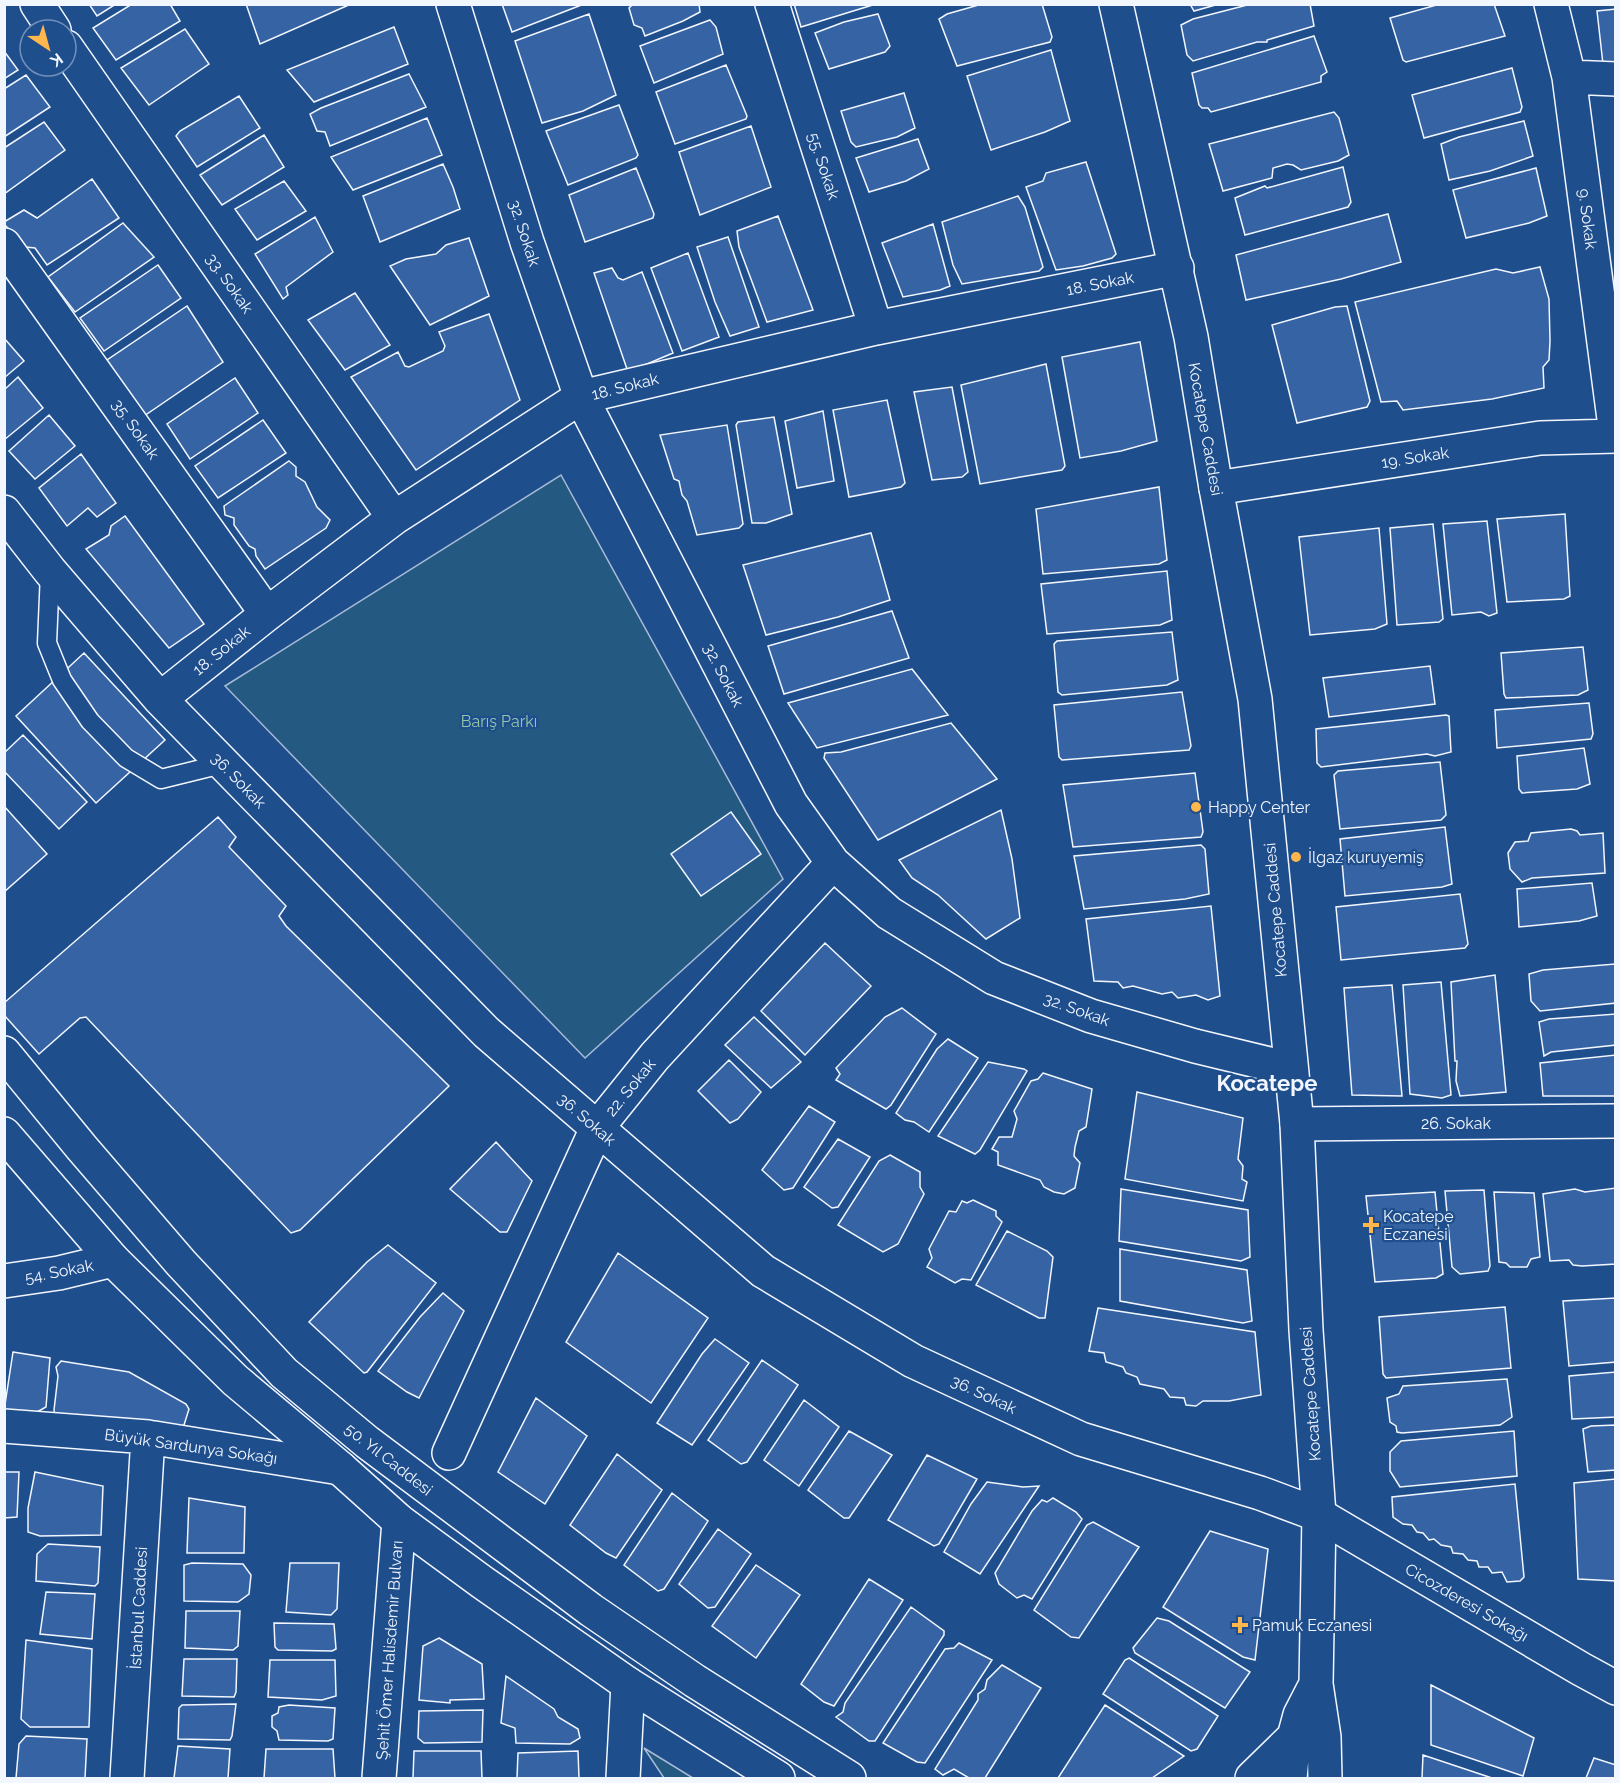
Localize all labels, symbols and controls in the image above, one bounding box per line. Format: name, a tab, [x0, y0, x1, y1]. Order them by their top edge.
north arrow	[18, 18, 78, 78]
text: K	[46, 49, 66, 71]
street label: 55. Sokak	[804, 130, 843, 203]
street label: 9. Sokak	[1574, 187, 1601, 251]
street label: 32. Sokak	[505, 197, 544, 269]
street label: 33. Sokak	[202, 250, 257, 317]
street label: 18. Sokak	[1065, 268, 1136, 299]
street label: Kocatepe Caddesi	[1184, 361, 1227, 497]
street label: 18. Sokak	[590, 369, 661, 404]
street label: 35. Sokak	[108, 395, 164, 464]
street label: 19. Sokak	[1380, 443, 1451, 472]
street label: 18. Sokak	[189, 621, 254, 679]
street label: 32. Sokak	[699, 640, 748, 711]
park label: Barış Parkı	[461, 712, 537, 731]
street label: 36. Sokak	[207, 749, 270, 813]
place label: Happy Center	[1208, 798, 1310, 817]
marker: Happy Center	[1189, 800, 1203, 814]
street label: Kocatepe Caddesi	[1260, 842, 1291, 978]
place label: İlgaz kuruyemiş	[1308, 847, 1424, 867]
marker: İlgaz kuruyemiş	[1289, 850, 1303, 864]
street label: 32. Sokak	[1041, 989, 1113, 1030]
street label: 22. Sokak	[601, 1054, 660, 1120]
district label: Kocatepe	[1217, 1070, 1317, 1096]
street label: 36. Sokak	[554, 1089, 620, 1150]
street label: 26. Sokak	[1421, 1114, 1492, 1133]
place label: Kocatepe Eczanesi	[1383, 1207, 1454, 1244]
marker: Kocatepe Eczanesi	[1364, 1218, 1378, 1232]
street label: 54. Sokak	[23, 1255, 95, 1287]
street label: Kocatepe Caddesi	[1296, 1326, 1325, 1462]
street label: 36. Sokak	[948, 1371, 1020, 1418]
street label: 50. Yıl Caddesi	[341, 1419, 436, 1500]
street label: Büyük Sardunya Sokağı	[103, 1425, 279, 1468]
street label: Şehit Ömer Halisdemir Bulvarı	[371, 1540, 407, 1760]
street label: İstanbul Caddesi	[125, 1546, 151, 1670]
street label: Cicozderesi Sokağı	[1402, 1559, 1532, 1646]
place label: Pamuk Eczanesi	[1252, 1616, 1372, 1635]
marker: Pamuk Eczanesi	[1233, 1618, 1247, 1632]

